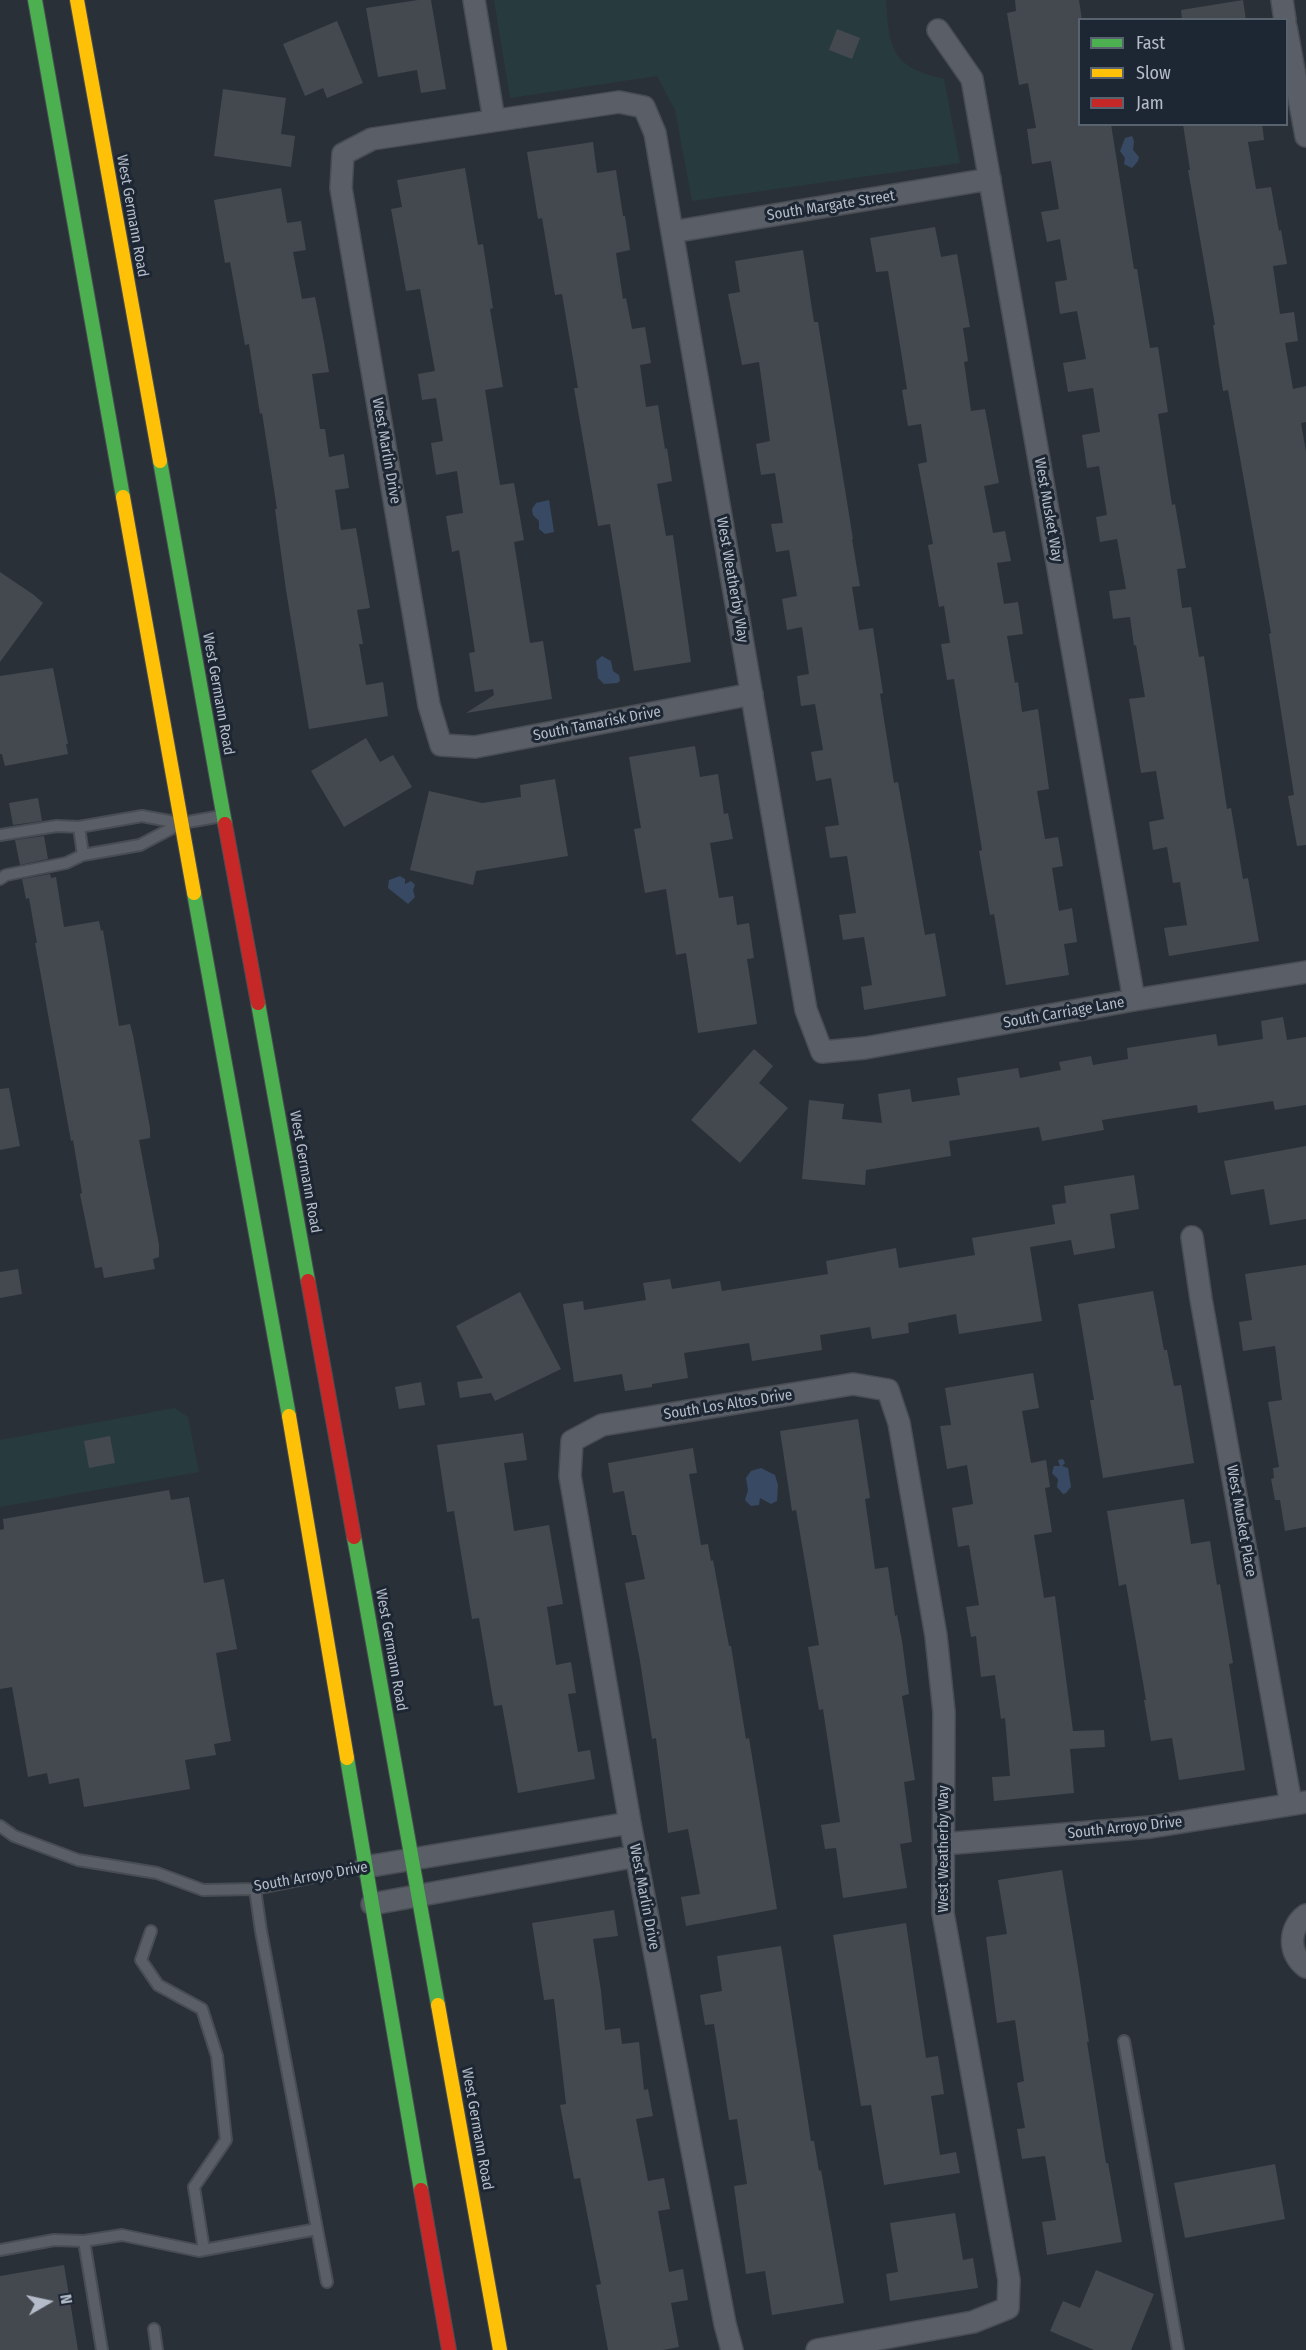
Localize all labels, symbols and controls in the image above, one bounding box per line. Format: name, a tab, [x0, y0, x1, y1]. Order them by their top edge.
legend	[1078, 18, 1288, 126]
text: Fast	[1136, 32, 1165, 54]
text: Slow	[1136, 62, 1171, 84]
text: Jam	[1136, 92, 1164, 114]
street label: West Germann Road	[112, 153, 152, 279]
street label: South Margate Street	[766, 187, 896, 225]
street label: West Marlin Drive	[368, 397, 404, 505]
street label: West Musket Way	[1030, 456, 1066, 564]
street label: West Weatherby Way	[712, 516, 752, 644]
street label: West Germann Road	[198, 631, 238, 757]
street label: South Tamarisk Drive	[532, 703, 662, 745]
street label: South Carriage Lane	[1002, 993, 1126, 1033]
street label: West Germann Road	[285, 1109, 325, 1235]
street label: South Los Altos Drive	[663, 1386, 793, 1424]
street label: West Musket Place	[1222, 1464, 1260, 1578]
street label: West Germann Road	[371, 1587, 411, 1713]
street label: West Weatherby Way	[935, 1785, 953, 1913]
street label: South Arroyo Drive	[1067, 1813, 1183, 1843]
street label: West Marlin Drive	[625, 1843, 663, 1951]
street label: South Arroyo Drive	[253, 1858, 369, 1896]
street label: West Germann Road	[457, 2066, 497, 2192]
north arrow	[18, 2272, 78, 2332]
text: N	[56, 2293, 76, 2305]

